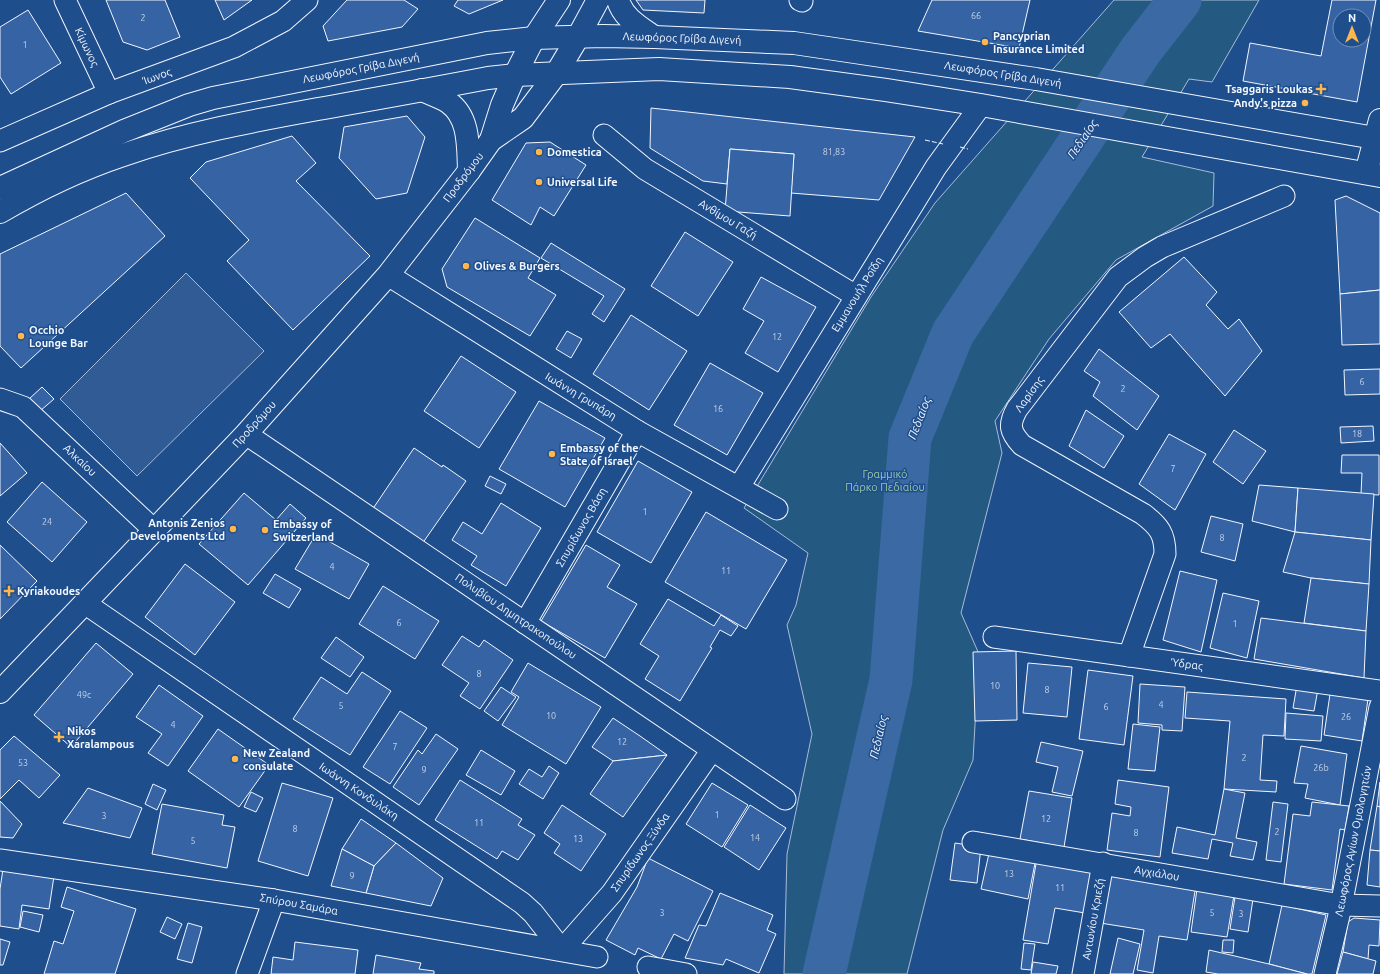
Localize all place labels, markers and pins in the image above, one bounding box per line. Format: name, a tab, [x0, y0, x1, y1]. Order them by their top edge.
place label: Pancyprian Insurance Limited	[993, 30, 1085, 55]
marker: Pancyprian Insurance Limited	[980, 37, 990, 47]
place label: Tsaggaris Loukas	[1225, 83, 1313, 95]
marker: Tsaggaris Loukas	[1316, 84, 1326, 94]
place label: Andy's pizza	[1234, 97, 1297, 109]
marker: Andy's pizza	[1300, 98, 1310, 108]
place label: Domestica	[547, 146, 602, 158]
marker: Domestica	[534, 147, 544, 157]
place label: Universal Life	[547, 176, 618, 188]
marker: Universal Life	[534, 177, 544, 187]
place label: Olives & Burgers	[474, 260, 560, 272]
marker: Olives & Burgers	[461, 261, 471, 271]
place label: Occhio Lounge Bar	[29, 324, 88, 349]
marker: Occhio Lounge Bar	[16, 331, 26, 341]
place label: Embassy of the State of Israel	[560, 442, 639, 467]
marker: Embassy of the State of Israel	[547, 449, 557, 459]
place label: Antonis Zenios Developments Ltd	[130, 517, 225, 542]
place label: Embassy of Switzerland	[273, 518, 334, 543]
marker: Antonis Zenios Developments Ltd	[228, 524, 238, 534]
marker: Embassy of Switzerland	[260, 525, 270, 535]
place label: Kyriakoudes	[17, 585, 80, 597]
marker: Kyriakoudes	[4, 586, 14, 596]
place label: Nikos Xaralampous	[67, 725, 134, 750]
marker: Nikos Xaralampous	[54, 732, 64, 742]
place label: New Zealand consulate	[243, 747, 310, 772]
marker: New Zealand consulate	[230, 754, 240, 764]

